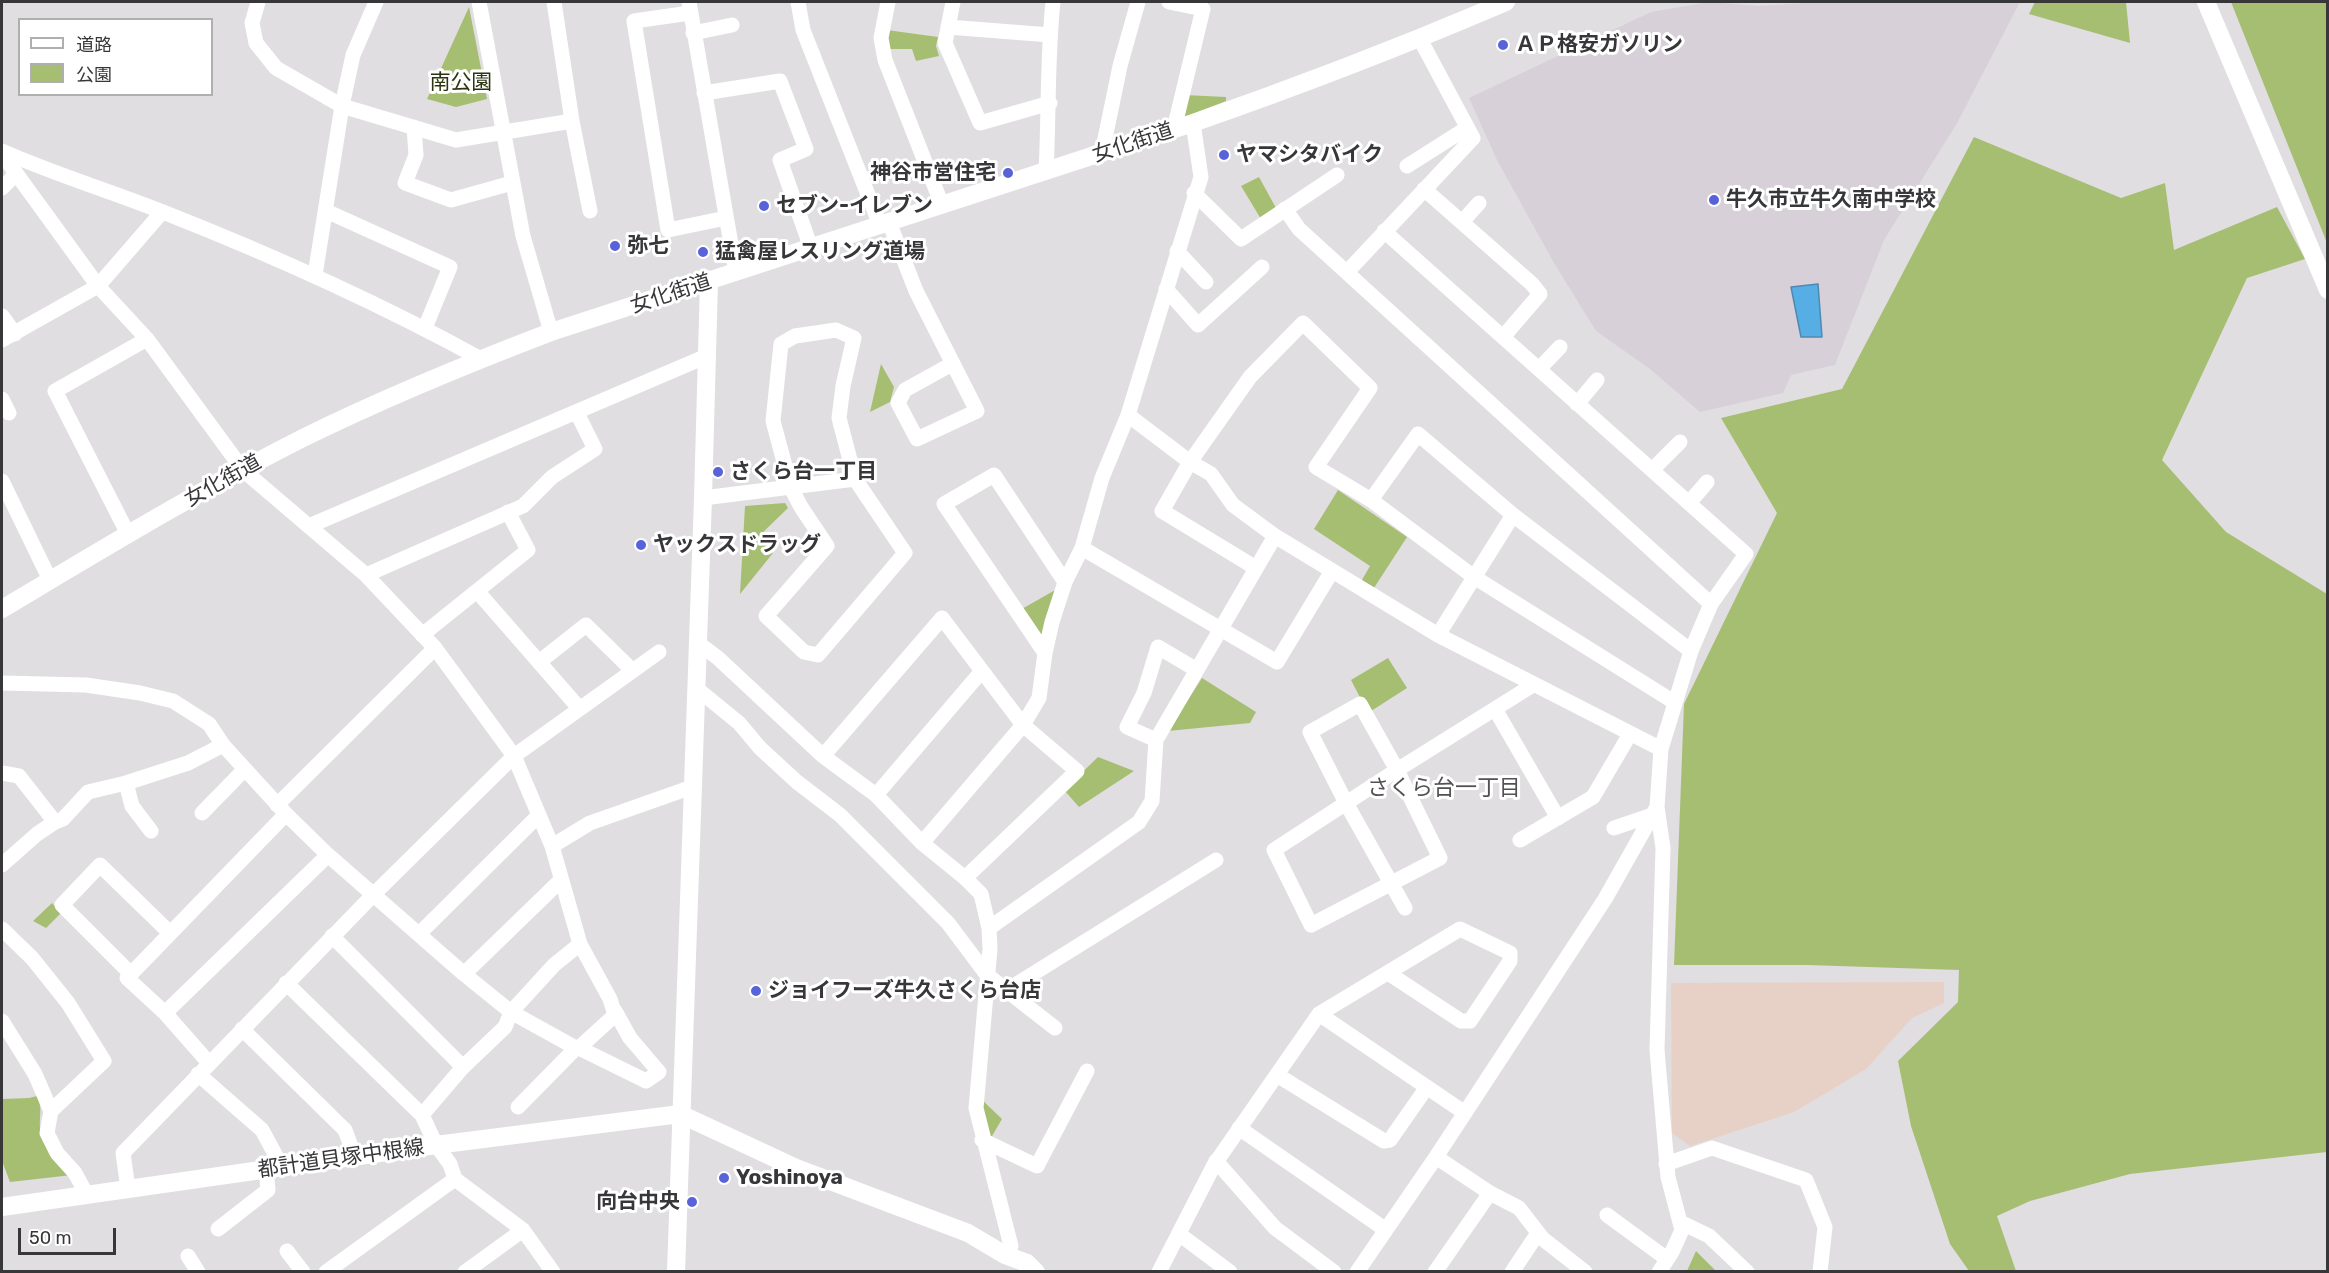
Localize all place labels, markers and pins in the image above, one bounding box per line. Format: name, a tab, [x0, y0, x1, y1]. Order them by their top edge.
place label: ＡＰ格安ガソリン	[1515, 32, 1683, 58]
marker: ＡＰ格安ガソリン	[1496, 38, 1510, 52]
place label: ヤマシタバイク	[1236, 142, 1383, 168]
marker: ヤマシタバイク	[1217, 148, 1231, 162]
place label: 神谷市営住宅	[870, 160, 996, 186]
marker: 神谷市営住宅	[1001, 166, 1015, 180]
place label: 牛久市立牛久南中学校	[1726, 187, 1936, 213]
place label: セブン-イレブン	[776, 193, 933, 219]
marker: 牛久市立牛久南中学校	[1707, 193, 1721, 207]
marker: セブン-イレブン	[757, 199, 771, 213]
place label: 弥七	[627, 233, 669, 259]
marker: 弥七	[608, 239, 622, 253]
place label: 猛禽屋レスリング道場	[715, 239, 925, 265]
marker: 猛禽屋レスリング道場	[696, 245, 710, 259]
place label: さくら台一丁目	[730, 459, 877, 485]
marker: さくら台一丁目	[711, 465, 725, 479]
place label: ヤックスドラッグ	[653, 532, 821, 558]
marker: ヤックスドラッグ	[634, 538, 648, 552]
place label: ジョイフーズ牛久さくら台店	[768, 978, 1041, 1004]
marker: ジョイフーズ牛久さくら台店	[749, 984, 763, 998]
place label: Yoshinoya	[736, 1165, 843, 1191]
marker: Yoshinoya	[717, 1171, 731, 1185]
place label: 向台中央	[596, 1189, 680, 1215]
marker: 向台中央	[685, 1195, 699, 1209]

